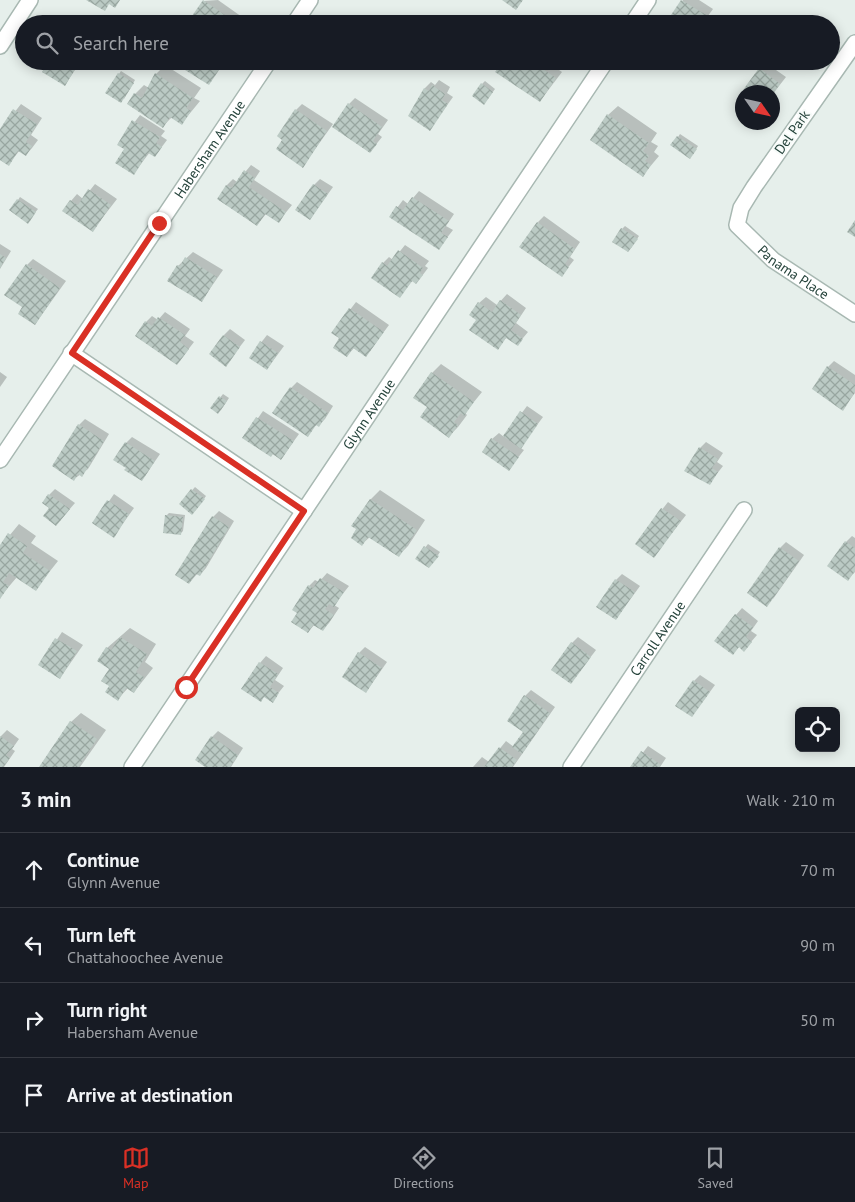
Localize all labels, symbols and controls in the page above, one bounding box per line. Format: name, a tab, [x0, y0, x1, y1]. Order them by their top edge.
search box	[15, 15, 840, 70]
icon: search	[33, 29, 61, 57]
text: Search here	[73, 31, 169, 55]
north arrow	[735, 85, 780, 130]
street label: Habersham Avenue	[170, 96, 249, 202]
street label: Del Park	[770, 106, 814, 158]
route end	[148, 212, 171, 235]
street label: Panama Place	[754, 241, 832, 303]
street label: Glynn Avenue	[339, 375, 399, 453]
street label: Carroll Avenue	[626, 597, 689, 680]
route start	[175, 676, 198, 699]
map controls	[795, 707, 840, 752]
button: locate	[795, 707, 840, 752]
text: 3 min	[20, 786, 71, 813]
text: Walk · 210 m	[746, 790, 835, 810]
text: Continue	[67, 848, 139, 872]
icon: ahead	[20, 856, 48, 884]
text: 70 m	[800, 860, 835, 880]
text: Glynn Avenue	[67, 872, 160, 892]
text: Turn left	[67, 923, 136, 947]
icon: left	[20, 931, 48, 959]
text: 90 m	[800, 935, 835, 955]
text: Chattahoochee Avenue	[67, 947, 223, 967]
text: Turn right	[67, 998, 147, 1022]
icon: right	[20, 1006, 48, 1034]
text: 50 m	[800, 1010, 835, 1030]
text: Habersham Avenue	[67, 1022, 198, 1042]
icon: arrive	[20, 1081, 48, 1109]
text: Arrive at destination	[67, 1083, 233, 1107]
tab: Map	[122, 1144, 150, 1192]
tab: Directions	[393, 1144, 454, 1192]
tab: Saved	[698, 1144, 733, 1192]

